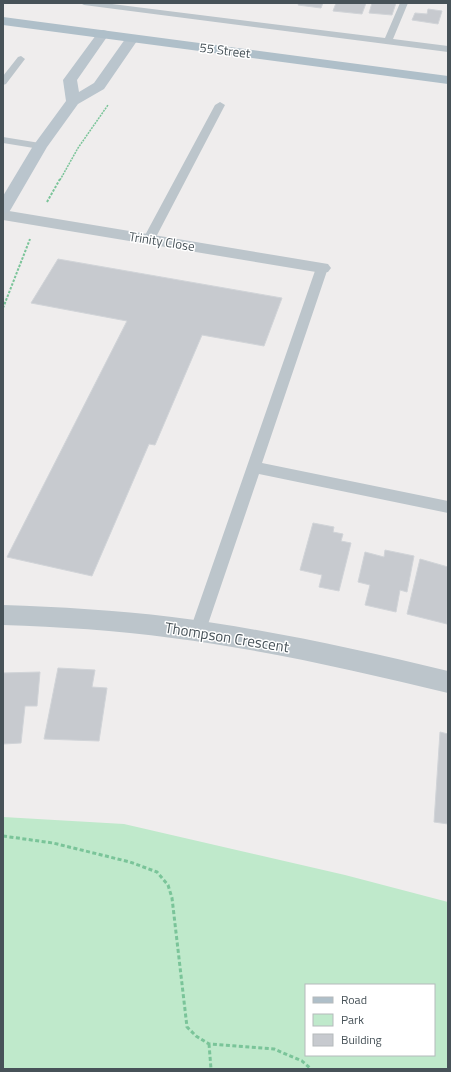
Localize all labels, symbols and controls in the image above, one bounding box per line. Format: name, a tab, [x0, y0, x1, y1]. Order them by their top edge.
street label: 55 Street	[199, 37, 252, 63]
street label: Trinity Close	[128, 226, 196, 256]
street label: Thompson Crescent	[163, 616, 292, 658]
legend	[305, 984, 435, 1056]
text: Road	[341, 990, 367, 1009]
text: Park	[341, 1010, 364, 1029]
text: Building	[341, 1030, 382, 1049]

